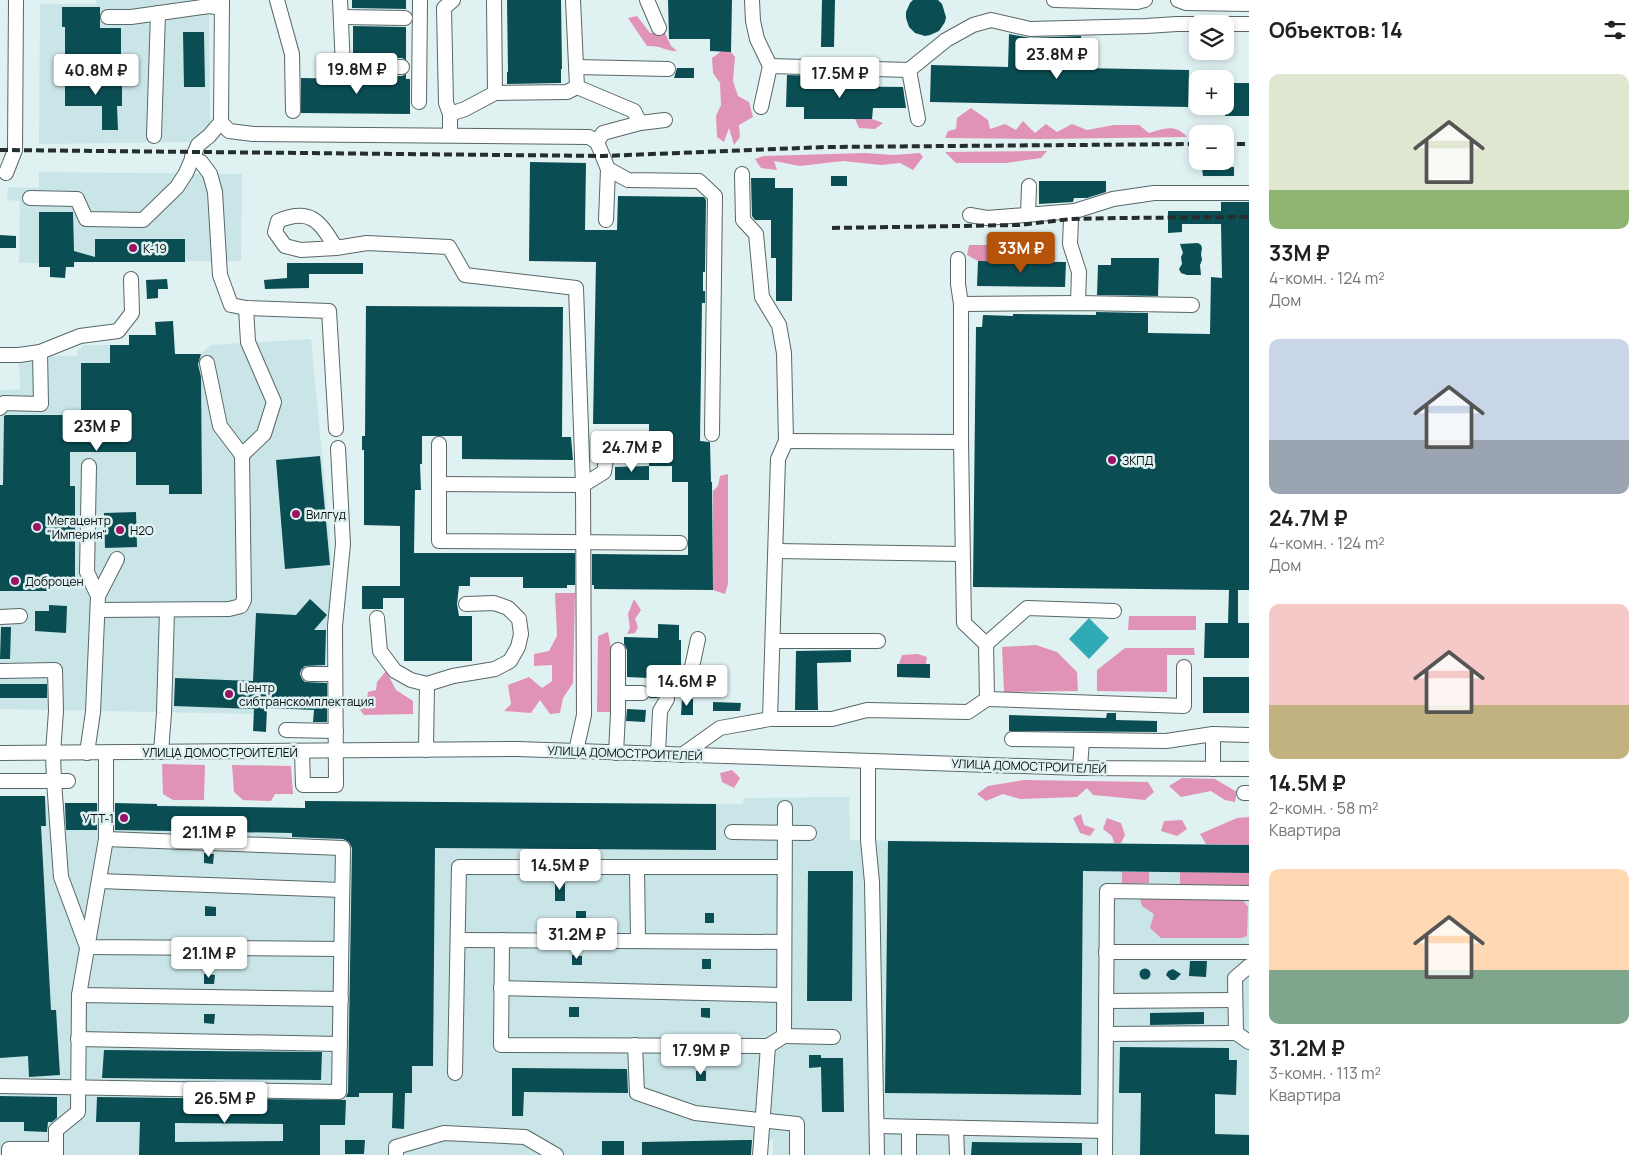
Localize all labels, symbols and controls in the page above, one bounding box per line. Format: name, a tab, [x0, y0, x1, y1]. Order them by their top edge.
map controls	[1189, 15, 1234, 170]
button: layers	[1189, 15, 1234, 60]
text: Объектов: 14	[1269, 16, 1403, 44]
icon: filters	[1601, 16, 1629, 44]
pin: 23.8M ₽	[1011, 38, 1103, 80]
text: 23.8M ₽	[1026, 43, 1088, 65]
pin: 19.8M ₽	[311, 52, 403, 95]
pin: 40.8M ₽	[50, 54, 142, 96]
pin: 17.5M ₽	[794, 56, 886, 99]
text: 19.8M ₽	[327, 58, 387, 80]
text: 40.8M ₽	[65, 59, 127, 81]
text: 17.5M ₽	[811, 62, 869, 84]
button: +	[1189, 70, 1234, 115]
icon: home	[1404, 107, 1494, 197]
button: −	[1189, 125, 1234, 170]
pin: 33M ₽	[986, 232, 1056, 274]
text: 33M ₽	[998, 237, 1044, 259]
text: 33M ₽	[1269, 239, 1330, 267]
place label: К-19	[143, 240, 167, 257]
marker: К-19	[127, 242, 139, 254]
text: 4-комн. · 124 m²	[1269, 267, 1385, 289]
text: Дом	[1269, 289, 1301, 311]
icon: home	[1404, 372, 1494, 462]
pin: 23M ₽	[62, 410, 132, 452]
text: 23M ₽	[74, 415, 120, 437]
pin: 24.7M ₽	[586, 430, 678, 473]
text: 24.7M ₽	[602, 436, 662, 458]
place label: ЗКПД	[1122, 452, 1154, 469]
marker: ЗКПД	[1106, 454, 1118, 466]
text: 24.7M ₽	[1269, 504, 1348, 532]
place label: Вилгуд	[306, 506, 346, 523]
marker: Вилгуд	[290, 508, 302, 520]
place label: Мегацентр "Империя"	[47, 512, 111, 543]
marker: Мегацентр "Империя"	[31, 521, 43, 533]
place label: H2O	[130, 522, 154, 539]
marker: H2O	[114, 524, 126, 536]
text: 4-комн. · 124 m²	[1269, 532, 1385, 554]
text: Дом	[1269, 554, 1301, 576]
place label: Доброцен	[25, 573, 84, 590]
marker: Доброцен	[9, 575, 21, 587]
icon: home	[1404, 637, 1494, 727]
pin: 14.6M ₽	[641, 664, 733, 707]
text: 14.6M ₽	[657, 670, 717, 692]
place label: Центр сибтранскомплектация	[239, 679, 374, 710]
marker: Центр сибтранскомплектация	[223, 688, 235, 700]
street label: УЛИЦА ДОМОСТРОИТЕЛЕЙ	[547, 742, 703, 764]
street label: УЛИЦА ДОМОСТРОИТЕЛЕЙ	[142, 744, 298, 761]
street label: УЛИЦА ДОМОСТРОИТЕЛЕЙ	[951, 755, 1107, 777]
text: 14.5M ₽	[1269, 769, 1346, 797]
text: 2-комн. · 58 m²	[1269, 797, 1378, 819]
place label: УТТ-1	[83, 810, 114, 827]
marker: УТТ-1	[118, 812, 130, 824]
pin: 21.1M ₽	[163, 816, 255, 858]
text: Квартира	[1269, 819, 1341, 841]
text: 21.1M ₽	[182, 821, 236, 843]
pin: 14.5M ₽	[514, 848, 606, 891]
text: 14.5M ₽	[531, 854, 589, 876]
icon: home	[1404, 902, 1494, 992]
pin: 31.2M ₽	[531, 918, 623, 960]
text: 31.2M ₽	[548, 923, 606, 945]
pin: 21.1M ₽	[163, 936, 255, 979]
text: 21.1M ₽	[182, 942, 236, 964]
pin: 17.9M ₽	[655, 1034, 747, 1076]
text: 31.2M ₽	[1269, 1034, 1345, 1062]
text: 17.9M ₽	[672, 1039, 730, 1061]
text: 3-комн. · 113 m²	[1269, 1062, 1381, 1084]
pin: 26.5M ₽	[179, 1082, 271, 1124]
text: Квартира	[1269, 1084, 1341, 1106]
text: 26.5M ₽	[194, 1087, 256, 1109]

